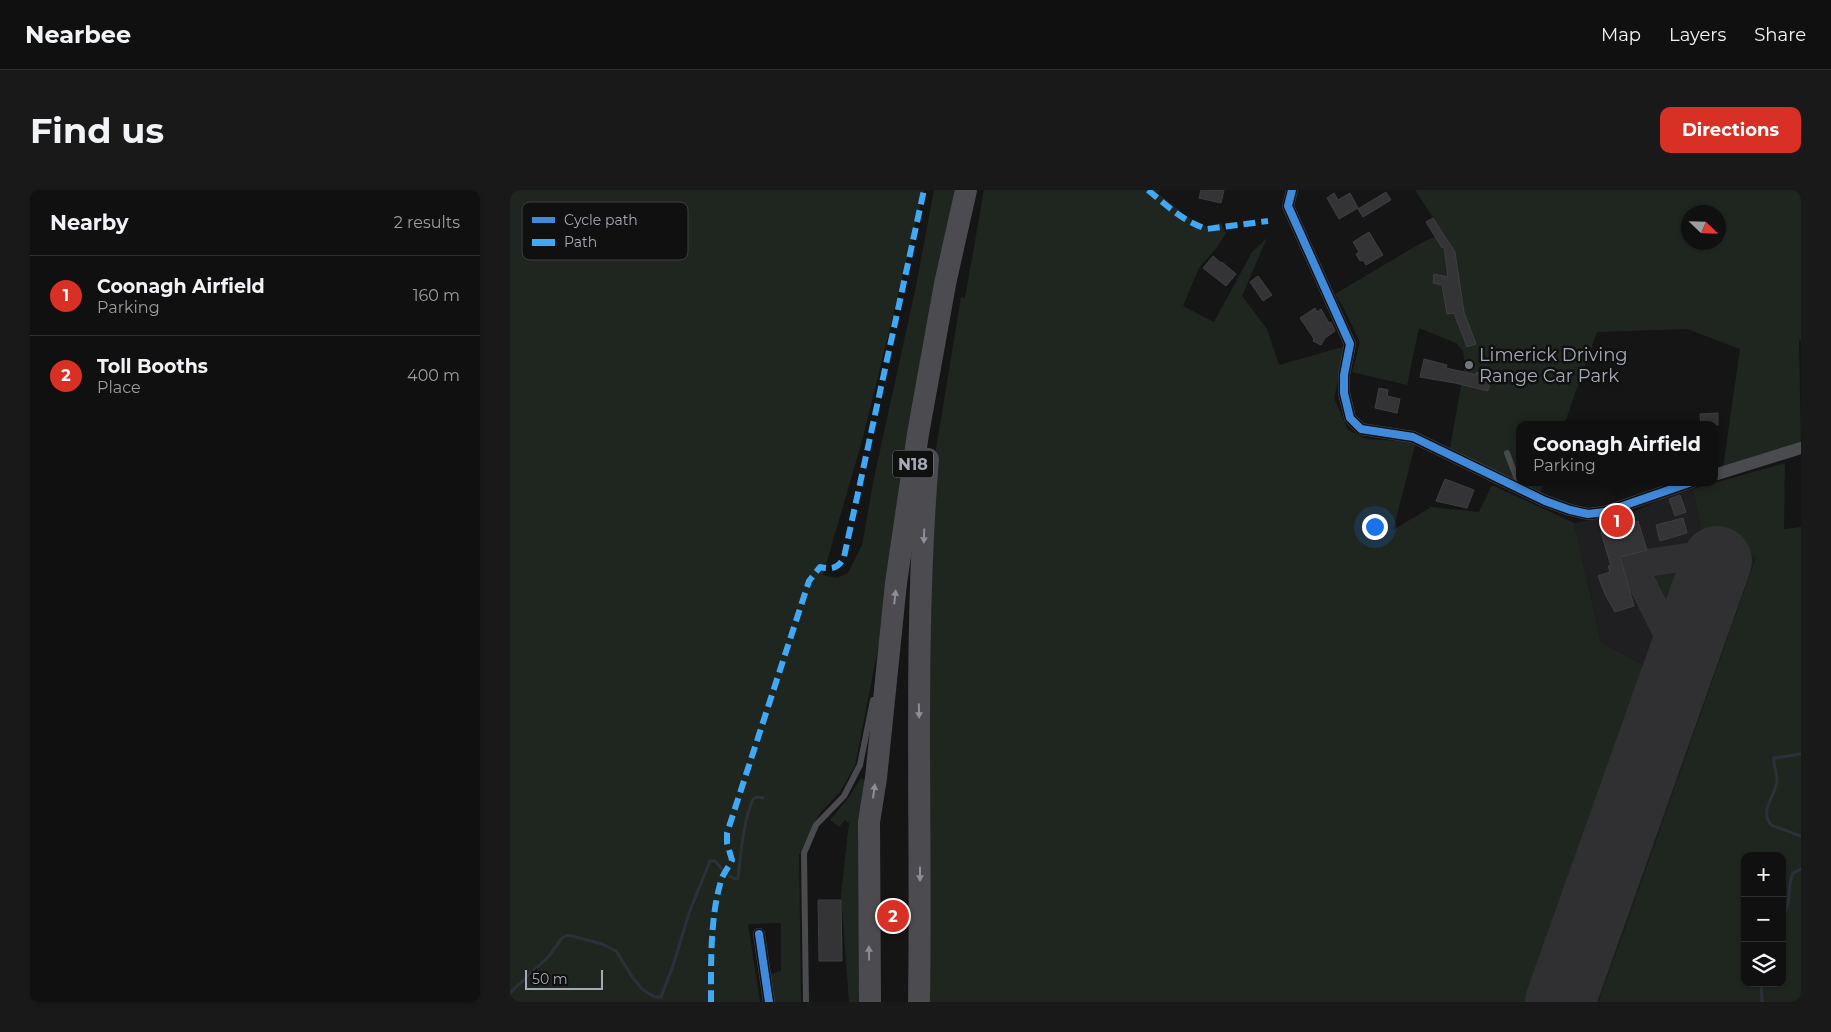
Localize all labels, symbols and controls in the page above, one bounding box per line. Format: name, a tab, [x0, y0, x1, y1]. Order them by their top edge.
text: Nearbee	[25, 20, 131, 49]
text: Map	[1601, 24, 1641, 46]
text: Layers	[1669, 24, 1726, 46]
text: Share	[1754, 24, 1806, 46]
button: Directions	[1660, 107, 1801, 153]
text: Find us	[30, 109, 164, 152]
legend	[522, 202, 688, 260]
north arrow	[1681, 205, 1726, 250]
text: Nearby	[50, 210, 129, 235]
text: Cycle path	[564, 211, 638, 229]
text: 2 results	[394, 213, 460, 232]
text: Path	[564, 233, 597, 251]
text: Coonagh Airfield	[97, 275, 265, 298]
text: 1	[63, 286, 69, 305]
text: 160 m	[413, 286, 460, 305]
text: Parking	[97, 298, 160, 317]
place label: Limerick Driving Range Car Park	[1479, 344, 1628, 387]
text: Toll Booths	[97, 355, 208, 378]
marker: Limerick Driving Range Car Park	[1463, 359, 1475, 371]
text: 2	[61, 366, 71, 385]
text: 400 m	[407, 366, 460, 385]
text: Place	[97, 378, 141, 397]
popup	[1516, 421, 1718, 486]
text: Coonagh Airfield	[1533, 433, 1701, 456]
road number: N18	[893, 450, 933, 478]
text: Parking	[1533, 456, 1596, 475]
pin: 1	[1601, 502, 1633, 540]
your location	[1362, 514, 1388, 540]
one-way arrow	[919, 528, 927, 544]
one-way arrow	[891, 589, 899, 605]
one-way arrow	[915, 704, 923, 720]
one-way arrow	[870, 783, 878, 799]
map controls	[1741, 852, 1786, 987]
button: +	[1741, 852, 1786, 897]
one-way arrow	[916, 866, 924, 882]
pin: 2	[877, 897, 909, 935]
button: −	[1741, 897, 1786, 942]
button: layers	[1741, 942, 1786, 987]
one-way arrow	[865, 945, 873, 961]
scale bar	[525, 967, 602, 990]
text: 50 m	[532, 970, 568, 988]

